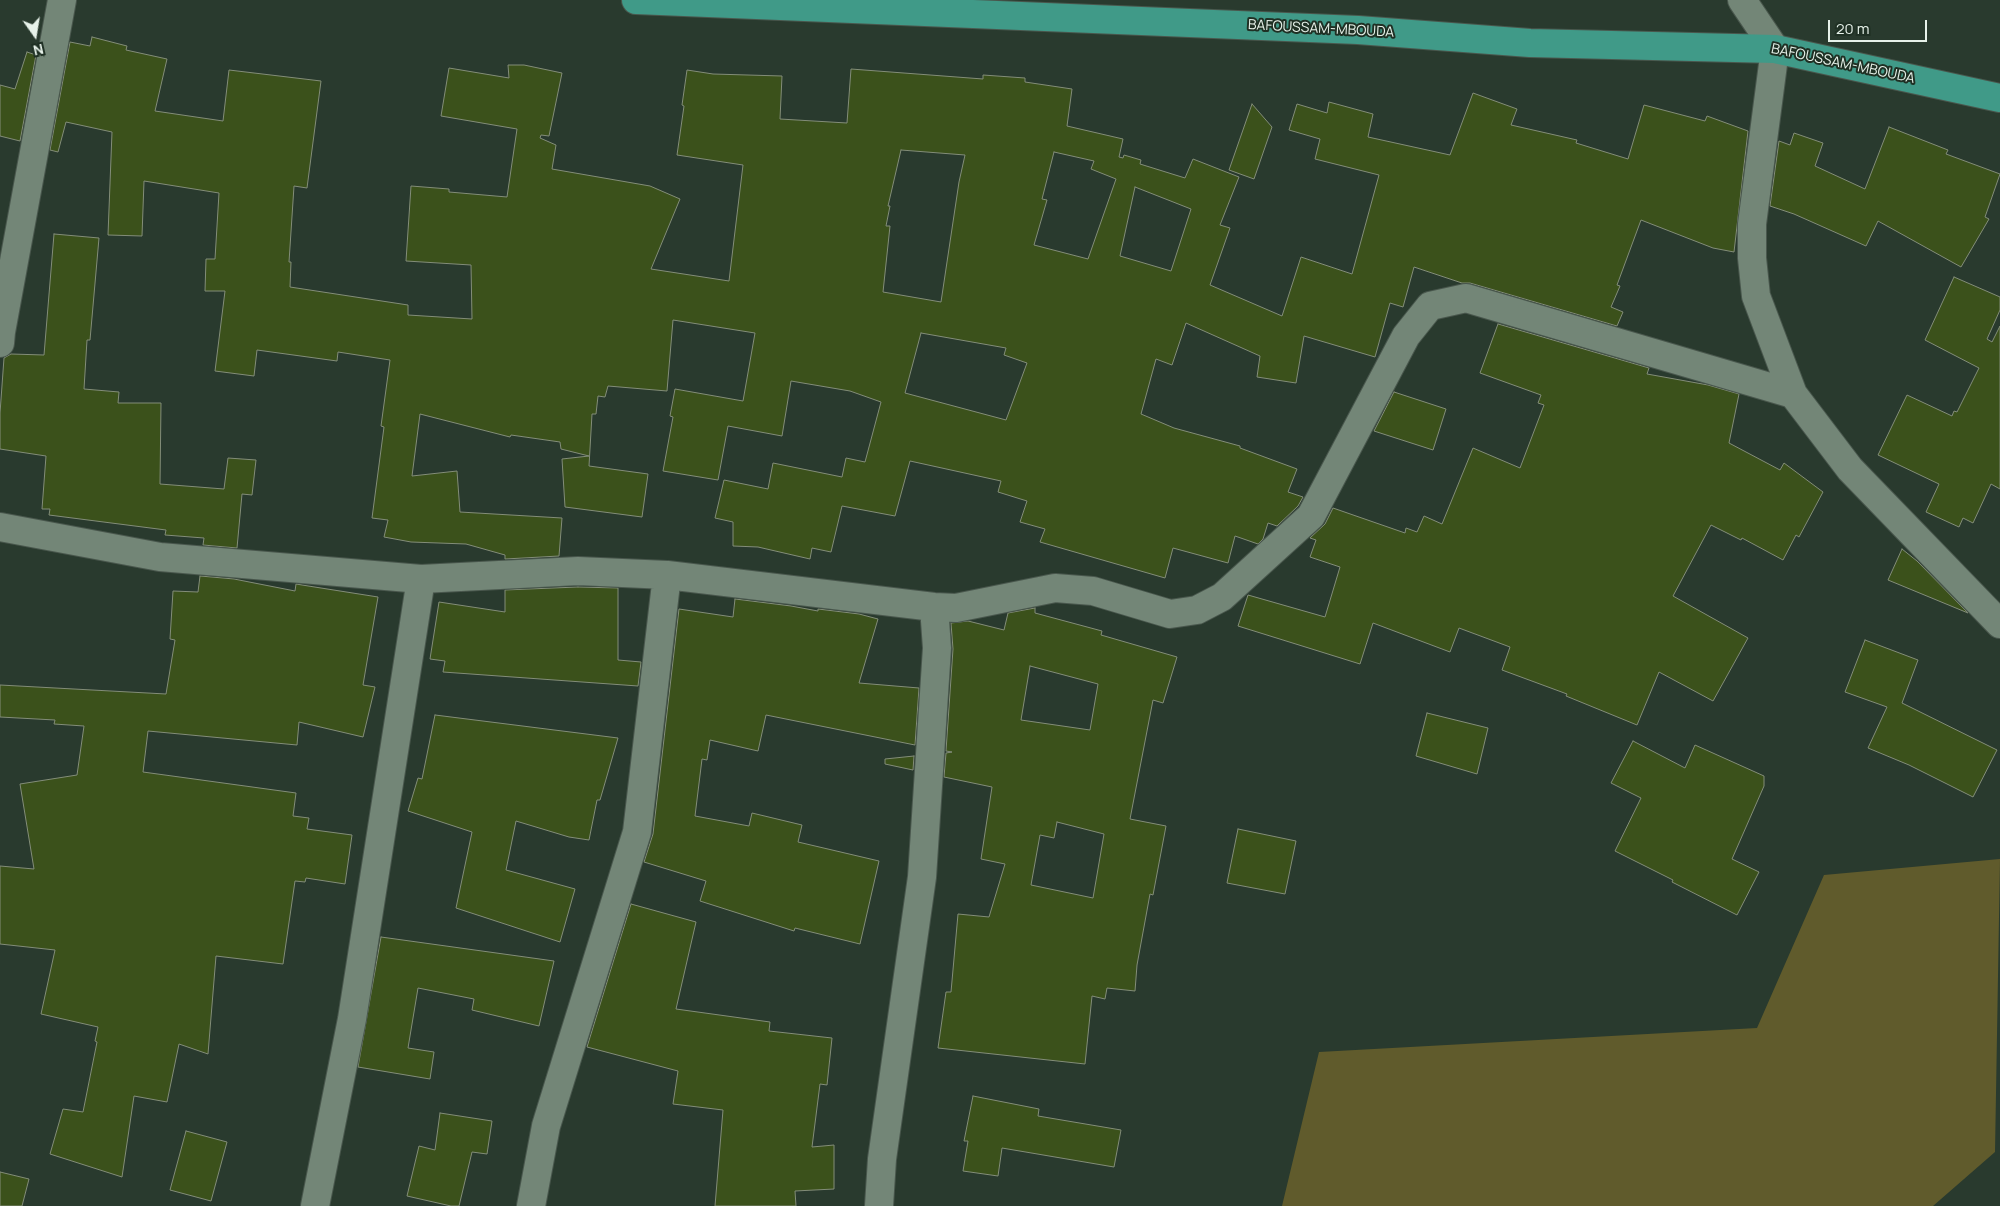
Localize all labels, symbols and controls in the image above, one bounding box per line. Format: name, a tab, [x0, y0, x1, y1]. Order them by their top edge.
north arrow	[10, 10, 60, 60]
scale bar	[1830, 10, 1929, 42]
street label: BAFOUSSAM-MBOUDA	[1248, 17, 1394, 41]
text: 20 m	[1836, 18, 1869, 39]
text: N	[31, 40, 46, 60]
street label: BAFOUSSAM-MBOUDA	[1770, 41, 1916, 87]

